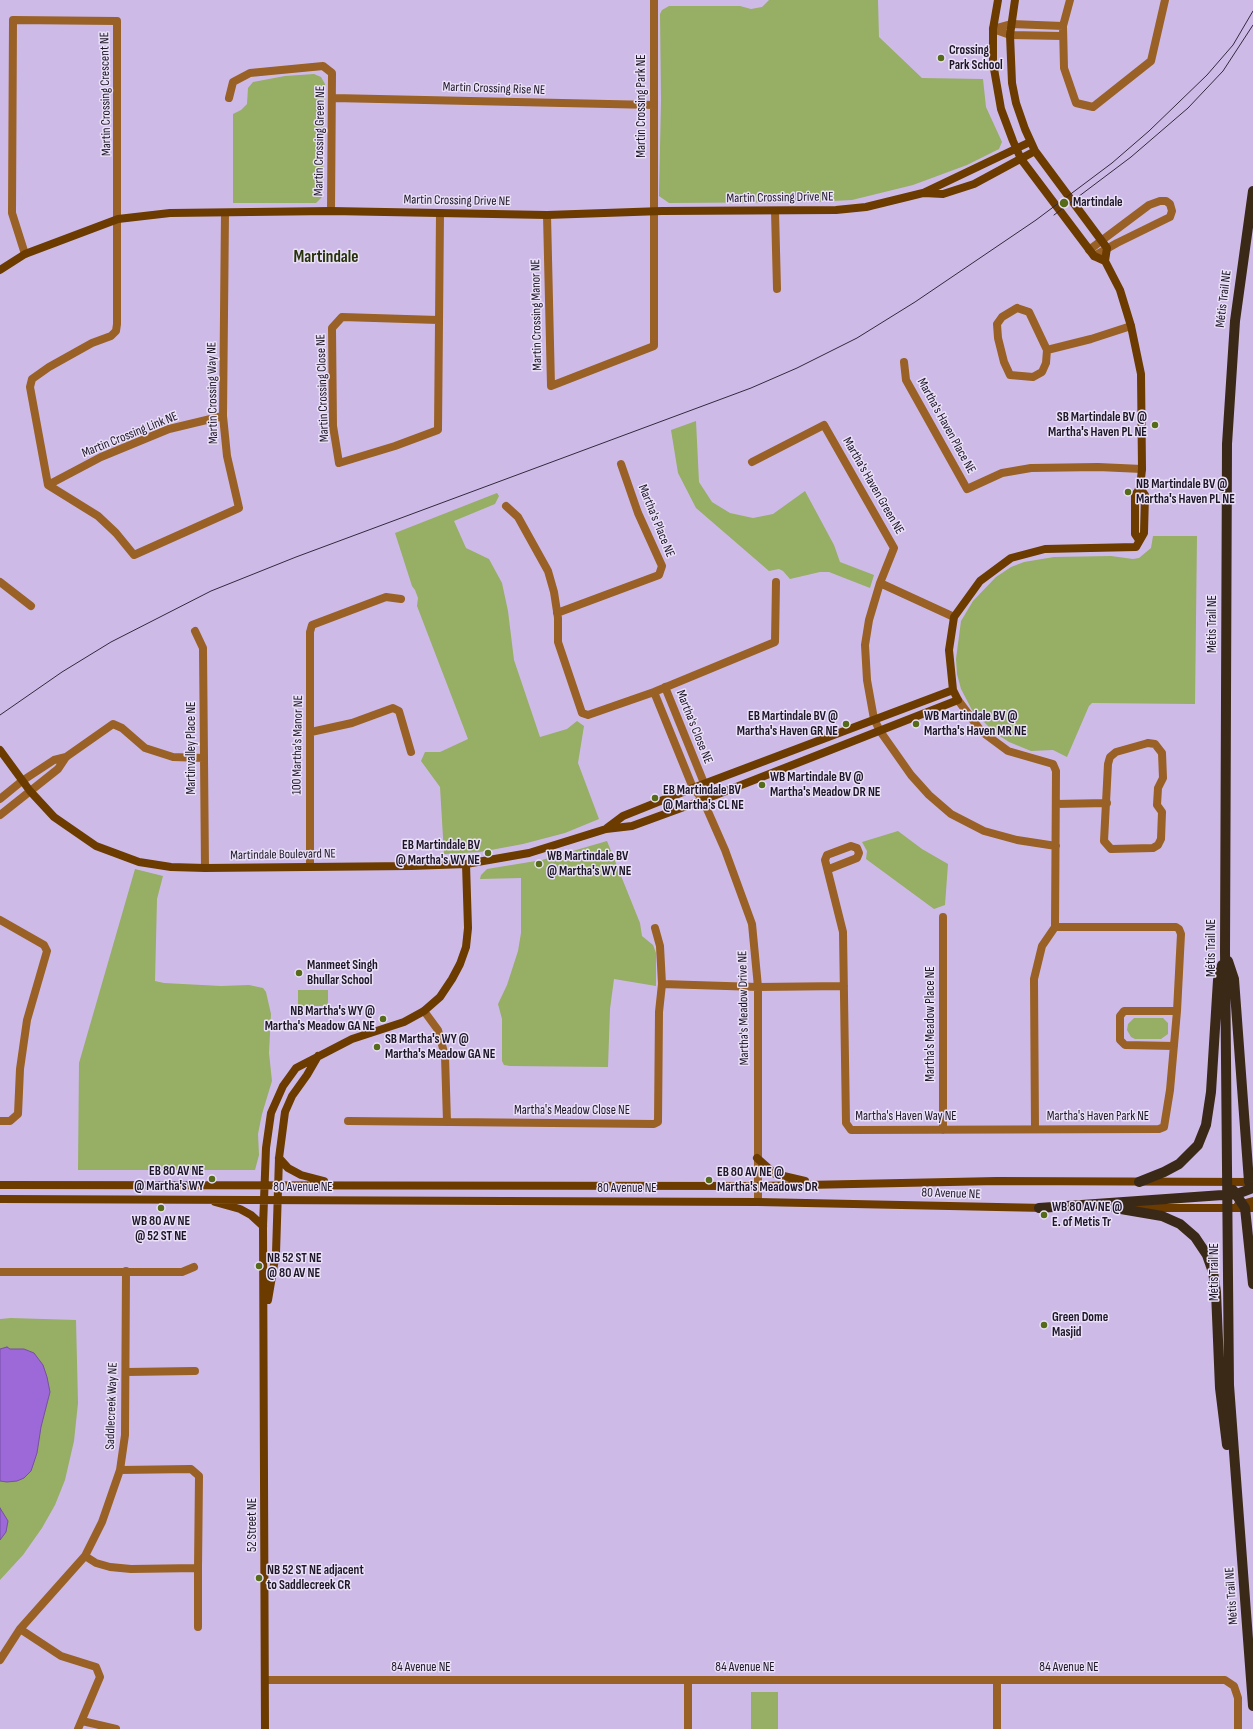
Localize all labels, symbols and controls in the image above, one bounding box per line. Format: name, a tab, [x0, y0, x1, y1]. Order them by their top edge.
street label: Martin Crossing Crescent NE	[97, 32, 115, 156]
place label: Crossing Park School	[949, 43, 1003, 74]
marker: Crossing Park School	[936, 53, 946, 63]
street label: Martin Crossing Park NE	[634, 54, 650, 158]
street label: Martin Crossing Rise NE	[442, 79, 546, 99]
street label: Martin Crossing Green NE	[311, 86, 329, 196]
street label: Martin Crossing Drive NE	[726, 189, 834, 207]
street label: Martin Crossing Drive NE	[403, 192, 511, 210]
place label: Martindale	[1073, 195, 1123, 211]
marker: Martindale	[1058, 197, 1070, 209]
district label: Martindale	[294, 248, 358, 268]
street label: Martin Crossing Manor NE	[528, 259, 546, 371]
street label: Métis Trail NE	[1213, 269, 1235, 329]
street label: Martin Crossing Close NE	[313, 334, 333, 442]
street label: Martin Crossing Way NE	[204, 342, 222, 444]
street label: Martha's Haven Place NE	[913, 376, 979, 476]
street label: Martin Crossing Link NE	[80, 409, 180, 461]
place label: SB Martindale BV @ Martha's Haven PL NE	[1048, 410, 1147, 441]
marker: SB Martindale BV @ Martha's Haven PL NE	[1150, 420, 1160, 430]
street label: Martha's Haven Green NE	[839, 435, 907, 537]
place label: NB Martindale BV @ Martha's Haven PL NE	[1136, 477, 1235, 508]
street label: Martha's Place NE	[634, 482, 678, 560]
marker: NB Martindale BV @ Martha's Haven PL NE	[1123, 487, 1133, 497]
street label: Métis Trail NE	[1205, 595, 1221, 653]
street label: Martha's Close NE	[672, 688, 716, 766]
street label: 100 Martha's Manor NE	[289, 695, 307, 795]
street label: Martinvalley Place NE	[184, 702, 200, 794]
place label: EB Martindale BV @ Martha's Haven GR NE	[737, 709, 838, 740]
place label: WB Martindale BV @ Martha's Haven MR NE	[924, 709, 1027, 740]
marker: EB Martindale BV @ Martha's Haven GR NE	[841, 719, 851, 729]
marker: WB Martindale BV @ Martha's Haven MR NE	[911, 719, 921, 729]
place label: WB Martindale BV @ Martha's Meadow DR NE	[770, 770, 880, 801]
marker: WB Martindale BV @ Martha's Meadow DR NE	[757, 780, 767, 790]
place label: EB Martindale BV @ Martha's CL NE	[663, 783, 744, 814]
marker: EB Martindale BV @ Martha's CL NE	[650, 793, 660, 803]
place label: EB Martindale BV @ Martha's WY NE	[396, 838, 480, 869]
street label: Martindale Boulevard NE	[230, 846, 336, 864]
marker: EB Martindale BV @ Martha's WY NE	[483, 848, 493, 858]
place label: WB Martindale BV @ Martha's WY NE	[547, 849, 631, 880]
marker: WB Martindale BV @ Martha's WY NE	[534, 859, 544, 869]
street label: Métis Trail NE	[1204, 919, 1220, 977]
street label: Martha's Meadow Drive NE	[735, 950, 753, 1066]
place label: Manmeet Singh Bhullar School	[307, 958, 378, 989]
street label: Martha's Meadow Place NE	[923, 966, 939, 1082]
marker: Manmeet Singh Bhullar School	[294, 968, 304, 978]
place label: NB Martha's WY @ Martha's Meadow GA NE	[265, 1004, 375, 1035]
marker: NB Martha's WY @ Martha's Meadow GA NE	[378, 1014, 388, 1024]
place label: SB Martha's WY @ Martha's Meadow GA NE	[385, 1032, 495, 1063]
marker: SB Martha's WY @ Martha's Meadow GA NE	[372, 1042, 382, 1052]
street label: Martha's Meadow Close NE	[514, 1103, 630, 1119]
street label: Martha's Haven Way NE	[855, 1109, 957, 1125]
street label: Martha's Haven Park NE	[1047, 1109, 1149, 1125]
place label: EB 80 AV NE @ Martha's WY	[134, 1164, 204, 1195]
place label: EB 80 AV NE @ Martha's Meadows DR	[717, 1165, 818, 1196]
marker: EB 80 AV NE @ Martha's WY	[207, 1174, 217, 1184]
marker: EB 80 AV NE @ Martha's Meadows DR	[704, 1175, 714, 1185]
street label: 80 Avenue NE	[273, 1180, 333, 1196]
street label: 80 Avenue NE	[597, 1181, 657, 1197]
street label: 80 Avenue NE	[921, 1185, 981, 1203]
place label: WB 80 AV NE @ E. of Metis Tr	[1052, 1200, 1122, 1231]
marker: WB 80 AV NE @ 52 ST NE	[156, 1203, 166, 1213]
marker: WB 80 AV NE @ E. of Metis Tr	[1039, 1210, 1049, 1220]
place label: WB 80 AV NE @ 52 ST NE	[132, 1214, 190, 1245]
street label: Métis Trail NE	[1207, 1243, 1223, 1301]
place label: NB 52 ST NE @ 80 AV NE	[267, 1251, 322, 1282]
marker: NB 52 ST NE @ 80 AV NE	[254, 1261, 264, 1271]
place label: Green Dome Masjid	[1052, 1310, 1108, 1341]
marker: Green Dome Masjid	[1039, 1320, 1049, 1330]
street label: Saddlecreek Way NE	[103, 1362, 121, 1450]
street label: 52 Street NE	[245, 1498, 261, 1552]
place label: NB 52 ST NE adjacent to Saddlecreek CR	[267, 1563, 364, 1594]
street label: Métis Trail NE	[1222, 1567, 1242, 1625]
marker: NB 52 ST NE adjacent to Saddlecreek CR	[254, 1573, 264, 1583]
street label: 84 Avenue NE	[391, 1660, 451, 1676]
street label: 84 Avenue NE	[715, 1660, 775, 1676]
street label: 84 Avenue NE	[1039, 1660, 1099, 1676]

